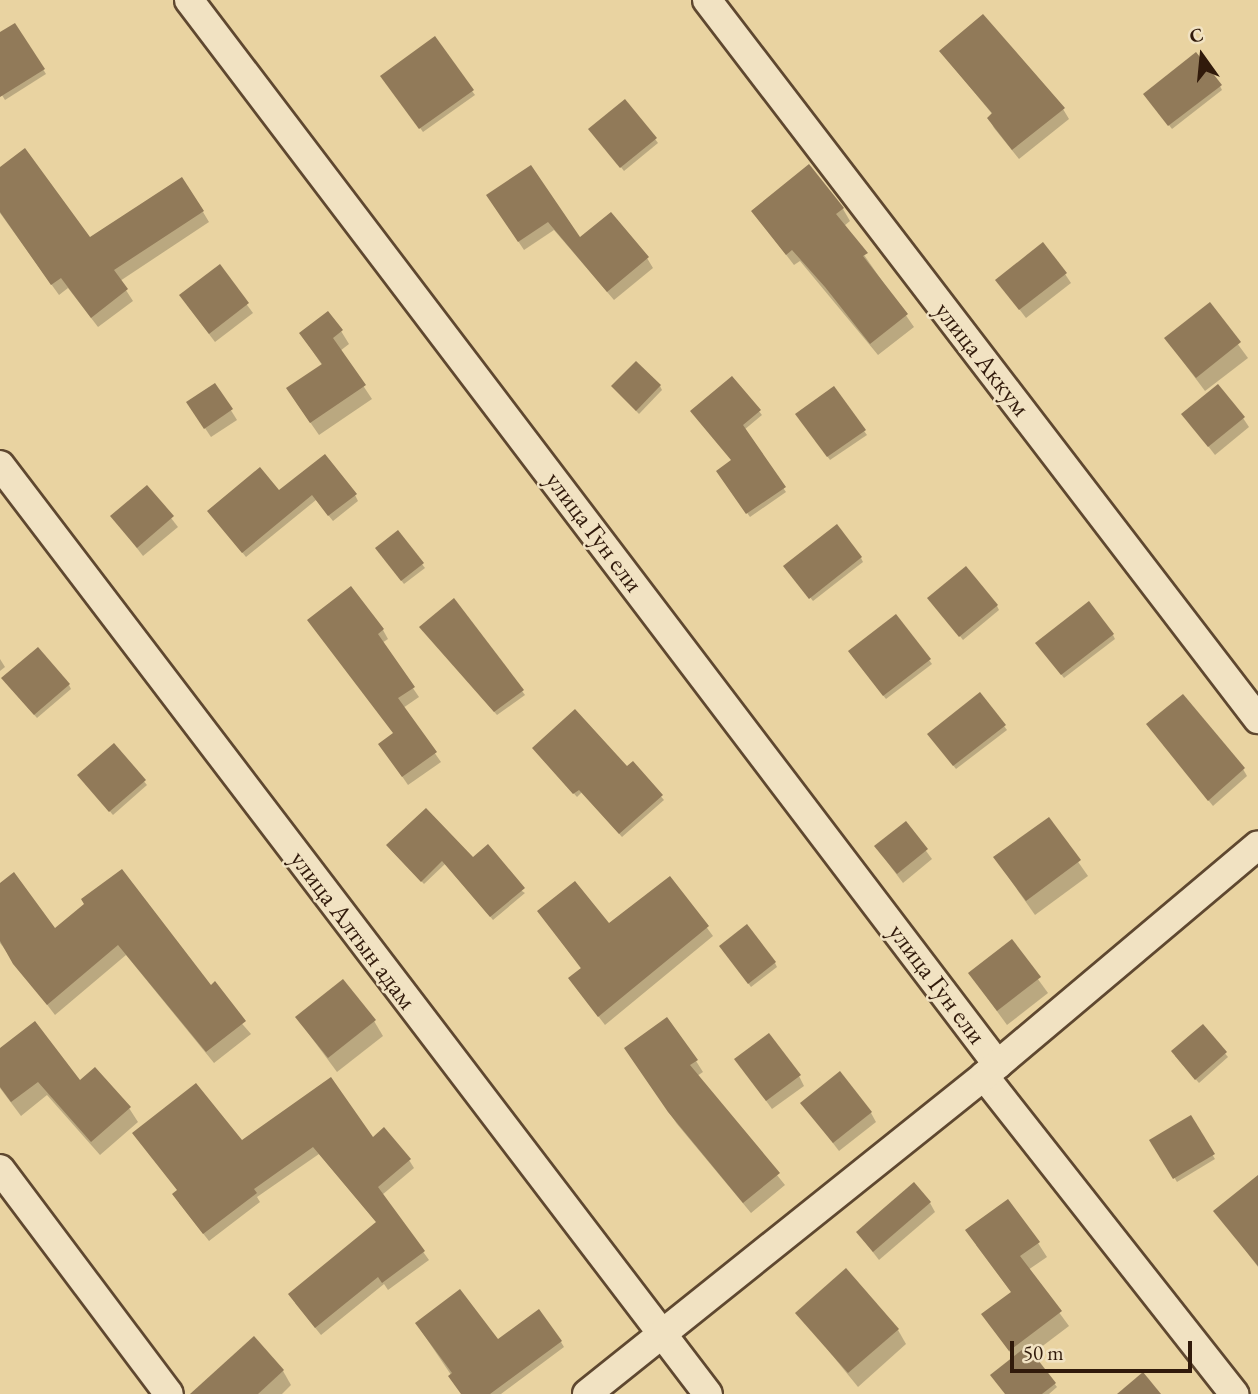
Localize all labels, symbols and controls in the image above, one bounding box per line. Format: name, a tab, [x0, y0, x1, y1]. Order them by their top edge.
north arrow	[1167, 21, 1237, 91]
text: С	[1187, 21, 1206, 49]
street label: улица Аккум	[928, 296, 1036, 422]
street label: улица Гун ели	[539, 466, 649, 598]
street label: улица Алтын адам	[283, 845, 423, 1015]
street label: улица Гун ели	[882, 918, 992, 1050]
scale bar	[1013, 1328, 1195, 1372]
text: 50 m	[1023, 1339, 1064, 1366]

